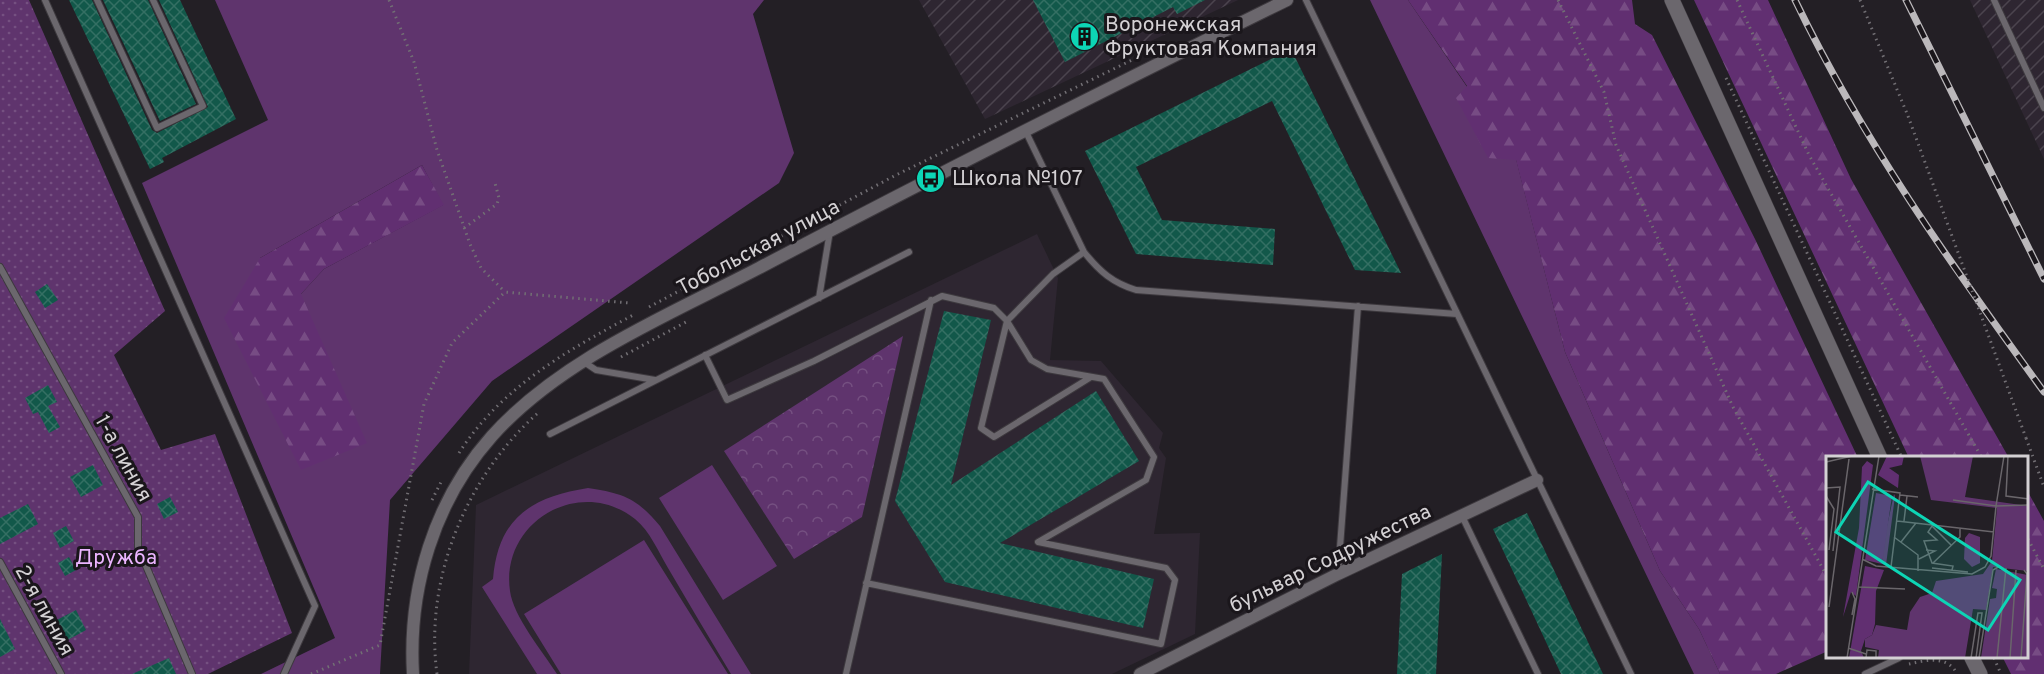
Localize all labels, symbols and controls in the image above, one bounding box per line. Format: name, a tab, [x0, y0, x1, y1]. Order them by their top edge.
place label: Воронежская Фруктовая Компания	[1105, 12, 1317, 63]
building icon: Воронежская Фруктовая Компания	[1068, 20, 1100, 52]
bus stop icon: Школа №107	[915, 162, 947, 194]
place label: Школа №107	[952, 166, 1083, 193]
street label: Тобольская улица	[673, 194, 845, 303]
street label: 1-а линия	[88, 411, 158, 507]
inset map	[1826, 456, 2029, 659]
street label: бульвар Содружества	[1225, 499, 1436, 620]
park label: Дружба	[75, 545, 157, 572]
street label: 2-я линия	[8, 561, 80, 661]

